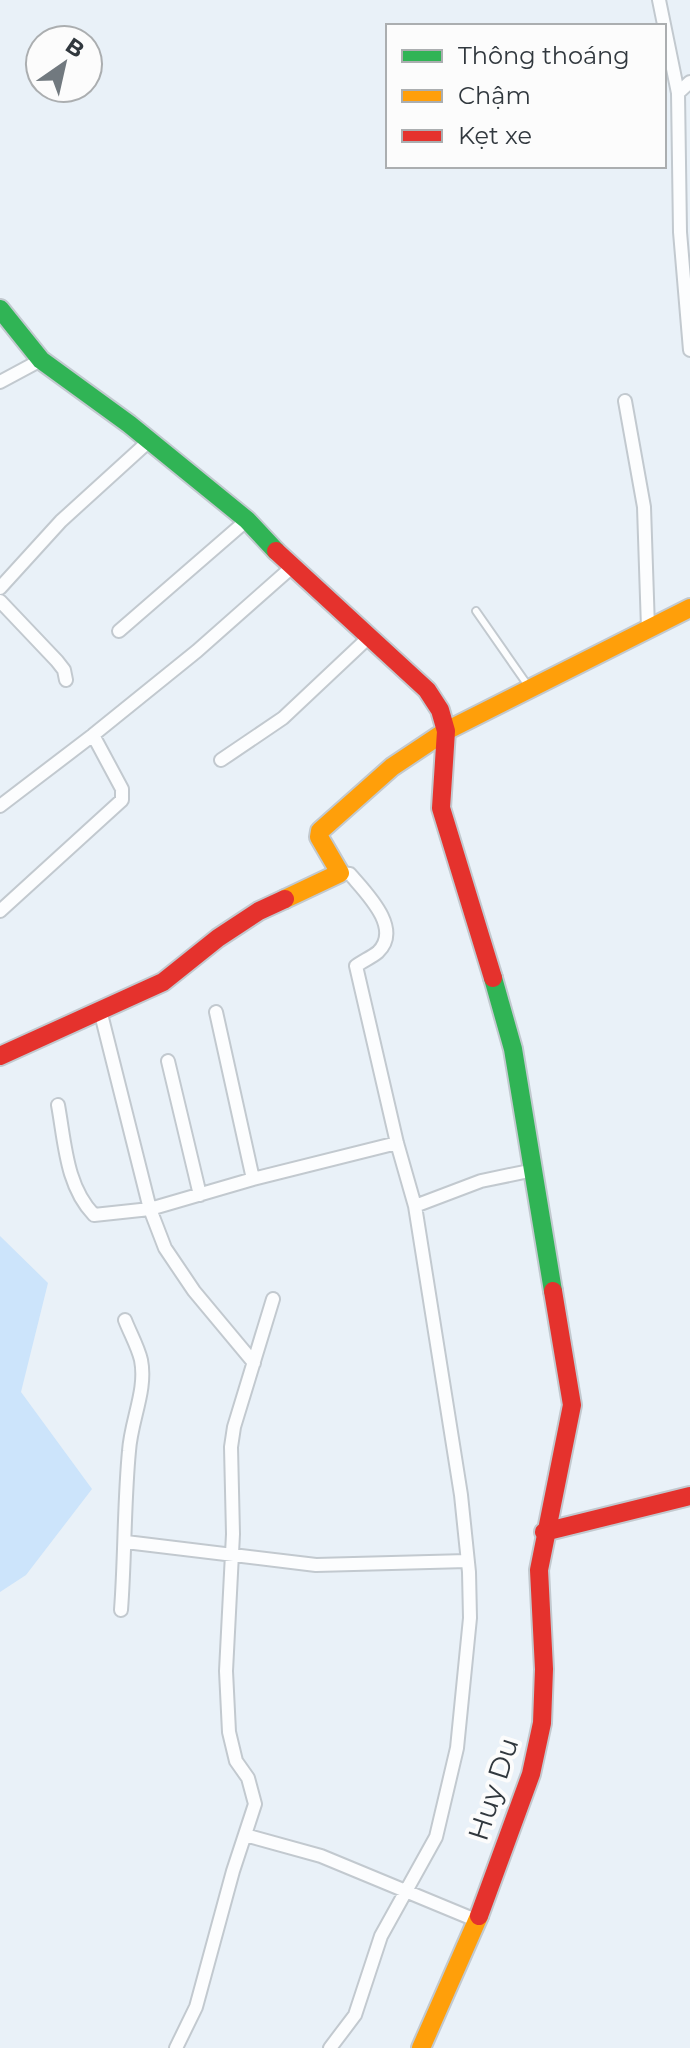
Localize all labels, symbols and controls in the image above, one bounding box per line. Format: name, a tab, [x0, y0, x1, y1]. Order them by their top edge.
north arrow	[24, 24, 104, 104]
legend	[386, 24, 666, 168]
text: B	[60, 32, 89, 64]
text: Thông thoáng	[458, 41, 630, 70]
text: Chậm	[458, 81, 531, 110]
text: Kẹt xe	[458, 121, 532, 150]
street label: Huy Du	[460, 1733, 526, 1845]

